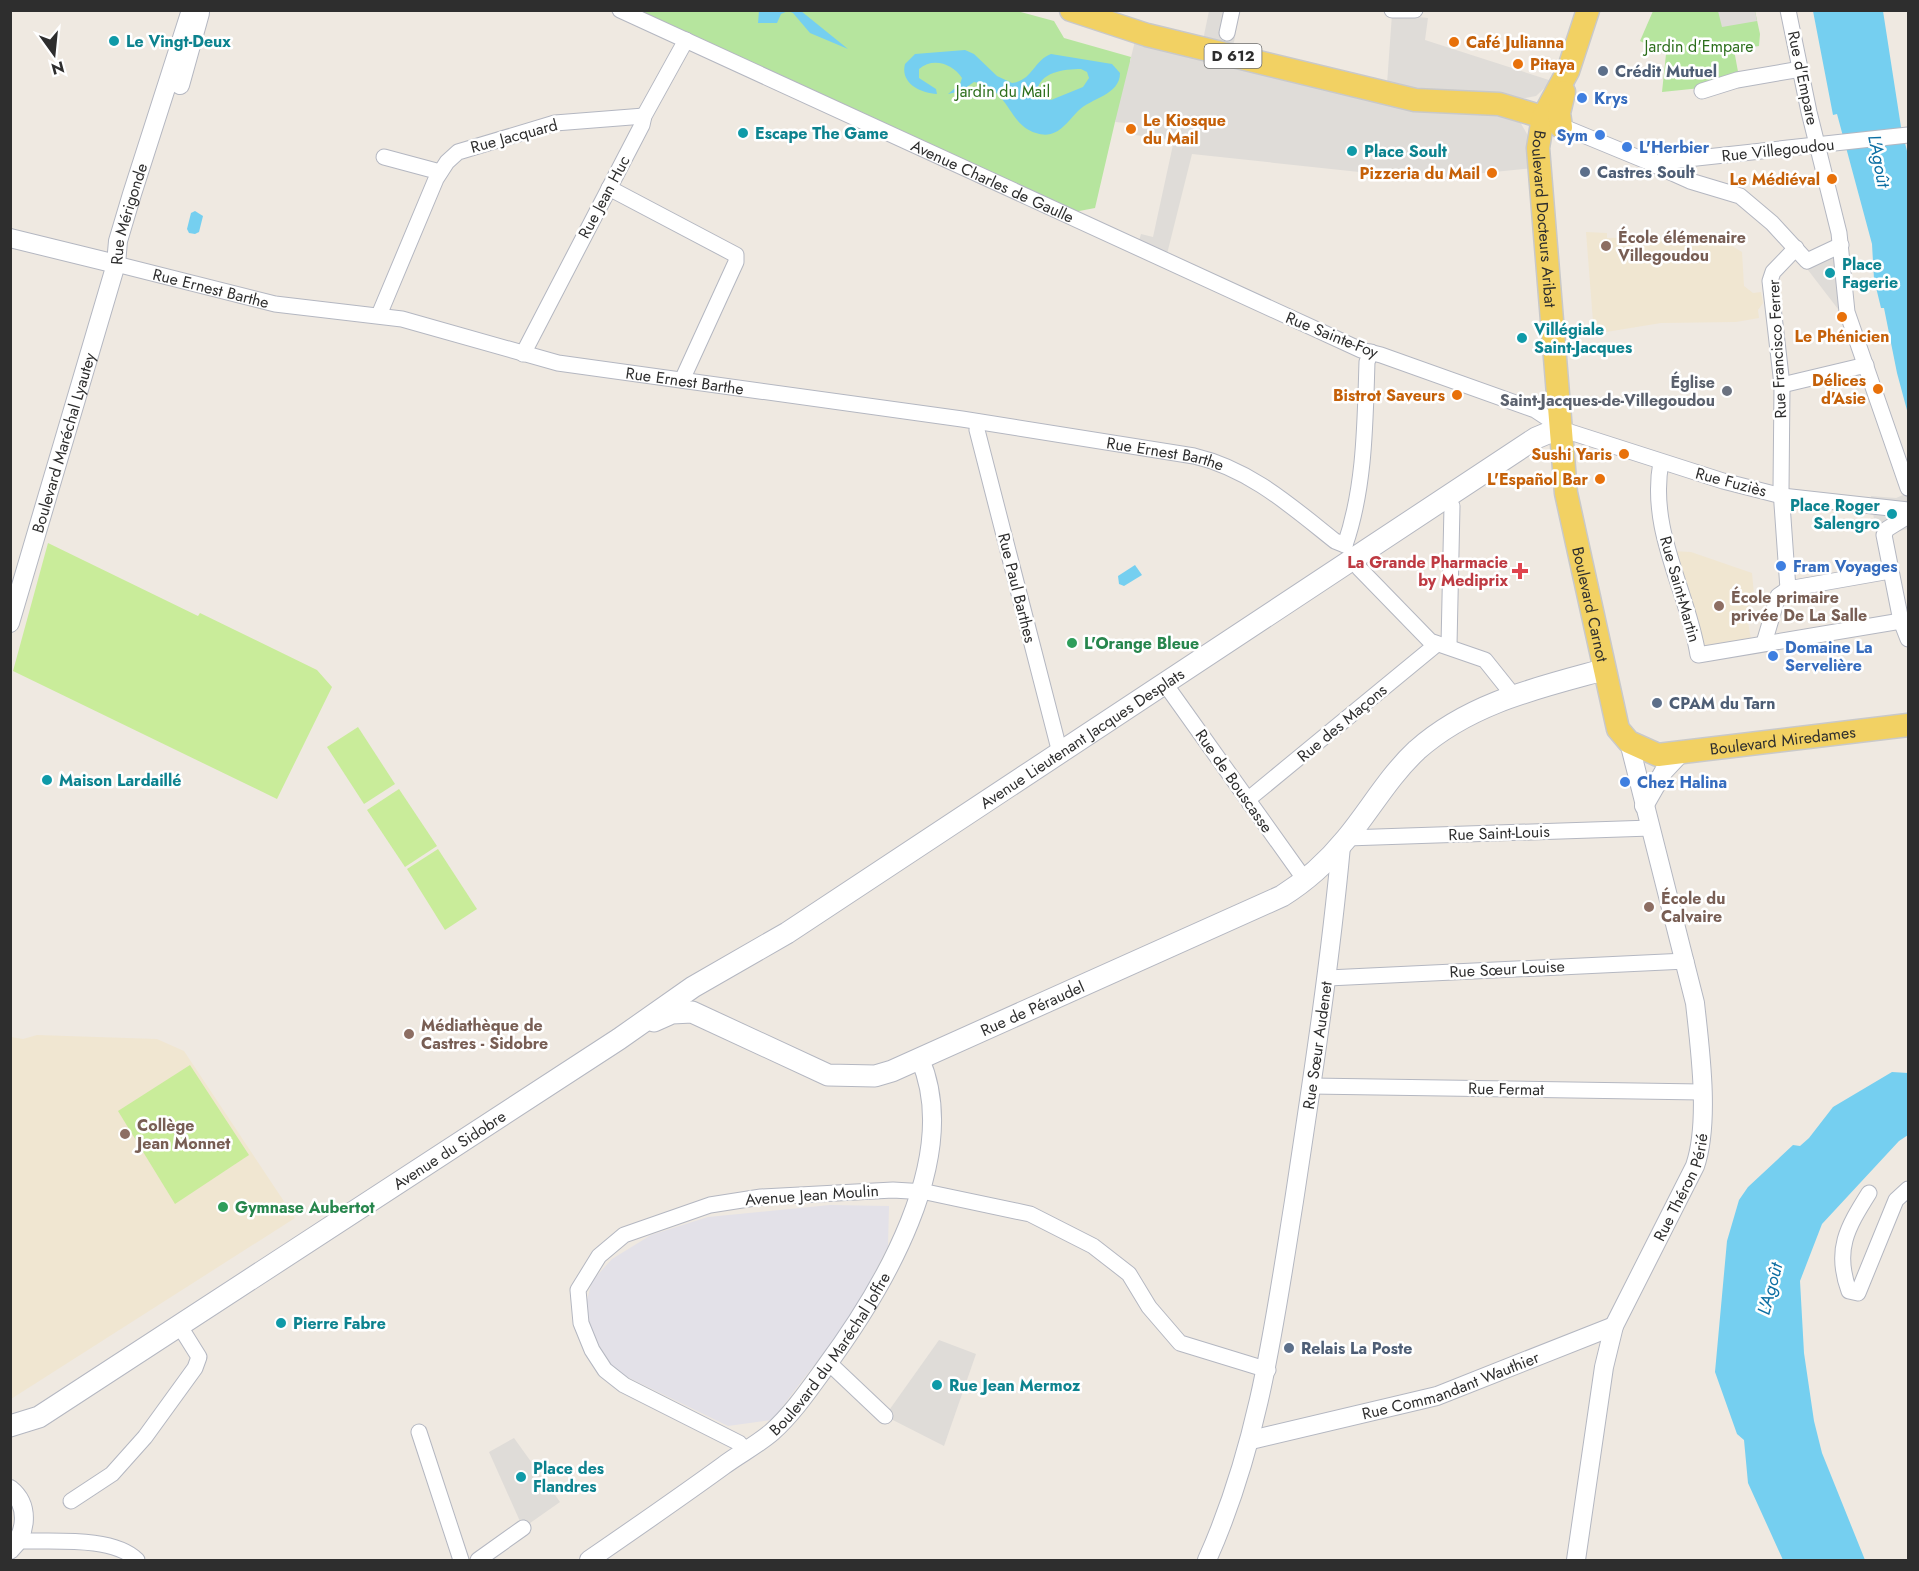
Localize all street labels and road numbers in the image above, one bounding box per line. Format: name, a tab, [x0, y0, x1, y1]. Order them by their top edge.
street label: Rue d'Empare	[1782, 29, 1824, 127]
road number: D 612	[1204, 44, 1262, 68]
street label: Rue Jacquard	[468, 113, 560, 159]
street label: Boulevard Docteurs Aribat	[1527, 129, 1562, 308]
street label: Rue Villegoudou	[1720, 133, 1836, 167]
street label: Avenue Charles de Gaulle	[907, 134, 1078, 228]
street label: Rue Jean Huc	[573, 151, 635, 243]
street label: Rue Mérigonde	[104, 160, 153, 266]
street label: Rue Ernest Barthe	[150, 262, 272, 314]
street label: Rue Francisco Ferrer	[1762, 278, 1792, 419]
street label: Rue Sainte-Foy	[1282, 306, 1383, 364]
street label: Boulevard Maréchal Lyautey	[26, 349, 101, 536]
street label: Rue Ernest Barthe	[624, 361, 745, 400]
street label: Rue Ernest Barthe	[1105, 431, 1228, 476]
street label: Rue Fuziès	[1693, 461, 1769, 503]
street label: Rue Paul Barthes	[992, 531, 1042, 645]
street label: Rue Saint-Martin	[1654, 533, 1706, 645]
street label: Boulevard Carnot	[1567, 545, 1614, 664]
street label: Avenue Lieutenant Jacques Desplats	[975, 662, 1189, 814]
street label: Rue des Maçons	[1292, 679, 1392, 767]
street label: Boulevard Miredames	[1708, 720, 1857, 760]
street label: Rue de Bouscasse	[1190, 725, 1278, 837]
street label: Rue Saint-Louis	[1448, 820, 1550, 846]
street label: Rue Sœur Louise	[1449, 954, 1565, 984]
street label: Rue de Péraudel	[976, 975, 1088, 1041]
street label: Rue Sœur Audenet	[1296, 980, 1337, 1111]
street label: Rue Fermat	[1468, 1077, 1544, 1101]
street label: Avenue du Sidobre	[388, 1104, 510, 1195]
street label: Rue Théron Périé	[1647, 1132, 1713, 1245]
street label: Avenue Jean Moulin	[744, 1179, 880, 1211]
street label: Boulevard du Maréchal Joffre	[764, 1268, 895, 1441]
street label: Rue Commandant Wauthier	[1359, 1345, 1543, 1425]

